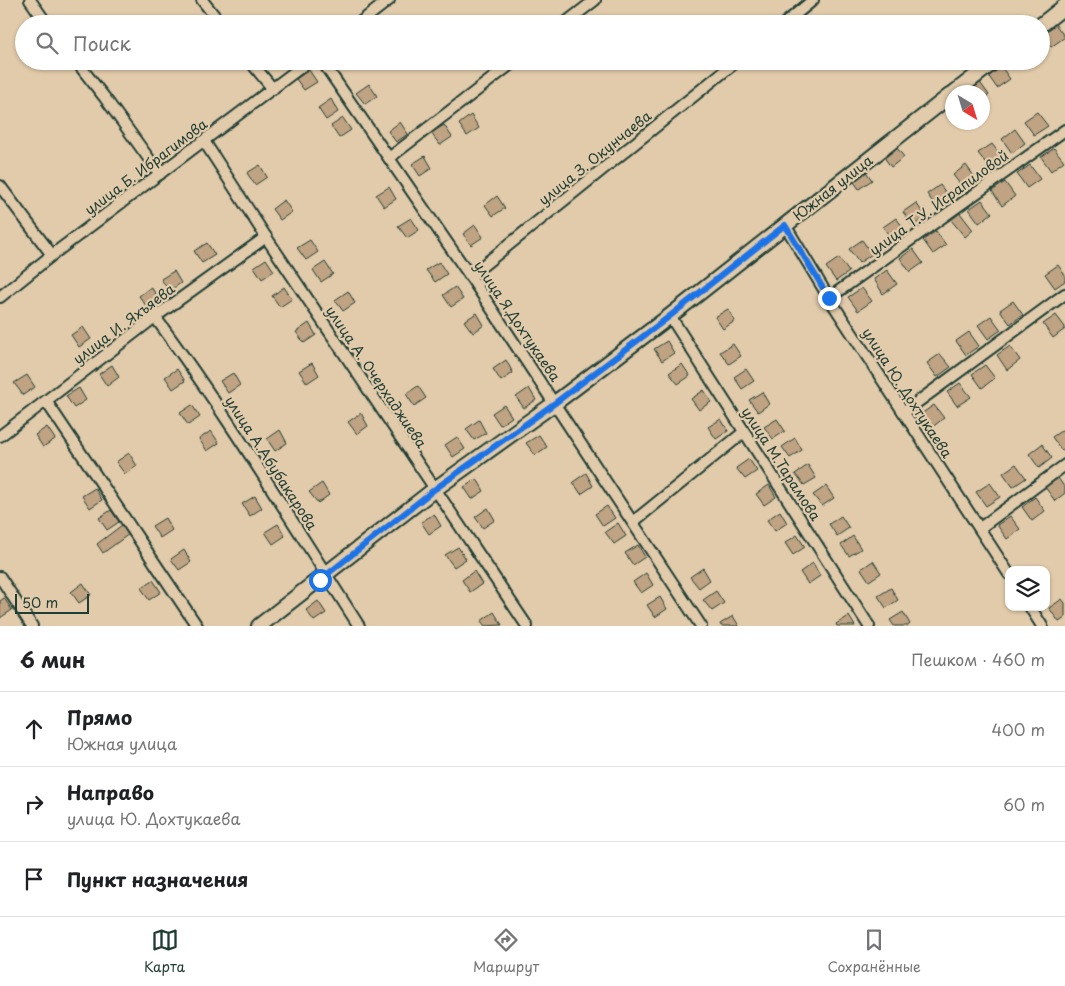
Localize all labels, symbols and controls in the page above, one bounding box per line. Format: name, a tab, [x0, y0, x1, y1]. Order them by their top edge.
search box	[15, 15, 1050, 70]
icon: search	[33, 29, 61, 57]
text: Поиск	[73, 29, 131, 57]
north arrow	[945, 85, 990, 130]
street label: улица З. Окунчаева	[534, 105, 656, 210]
street label: улица Б. Ибрагимова	[80, 113, 212, 220]
street label: улица Т.У. Исрапиловой	[865, 145, 1013, 260]
street label: Южная улица	[788, 150, 877, 226]
street label: улица Я.Дохтукаева	[469, 256, 566, 386]
street label: улица И. Яхъяева	[68, 278, 179, 369]
route end	[818, 287, 841, 310]
street label: улица А. Очерхаджиева	[321, 301, 432, 452]
street label: улица Ю. Дохтукаева	[857, 323, 958, 462]
street label: улица А.Абубакарова	[220, 392, 323, 534]
street label: улица М.Тарамова	[737, 403, 826, 525]
map controls	[1005, 566, 1050, 611]
button: layers	[1005, 566, 1050, 611]
route start	[309, 569, 332, 592]
scale bar	[15, 591, 89, 614]
text: 50 m	[22, 592, 58, 613]
text: 6 мин	[20, 643, 86, 675]
text: Пешком · 460 m	[911, 647, 1045, 671]
text: Прямо	[67, 703, 132, 731]
icon: ahead	[20, 715, 48, 743]
text: 400 m	[992, 717, 1045, 741]
text: Южная улица	[67, 731, 177, 755]
text: Направо	[67, 778, 154, 806]
icon: right	[20, 790, 48, 818]
text: 60 m	[1003, 792, 1045, 816]
text: улица Ю. Дохтукаева	[67, 806, 240, 830]
icon: arrive	[20, 865, 48, 893]
text: Пункт назначения	[67, 865, 248, 893]
tab: Карта	[144, 926, 185, 977]
tab: Маршрут	[473, 926, 539, 977]
tab: Сохранённые	[827, 926, 921, 977]

